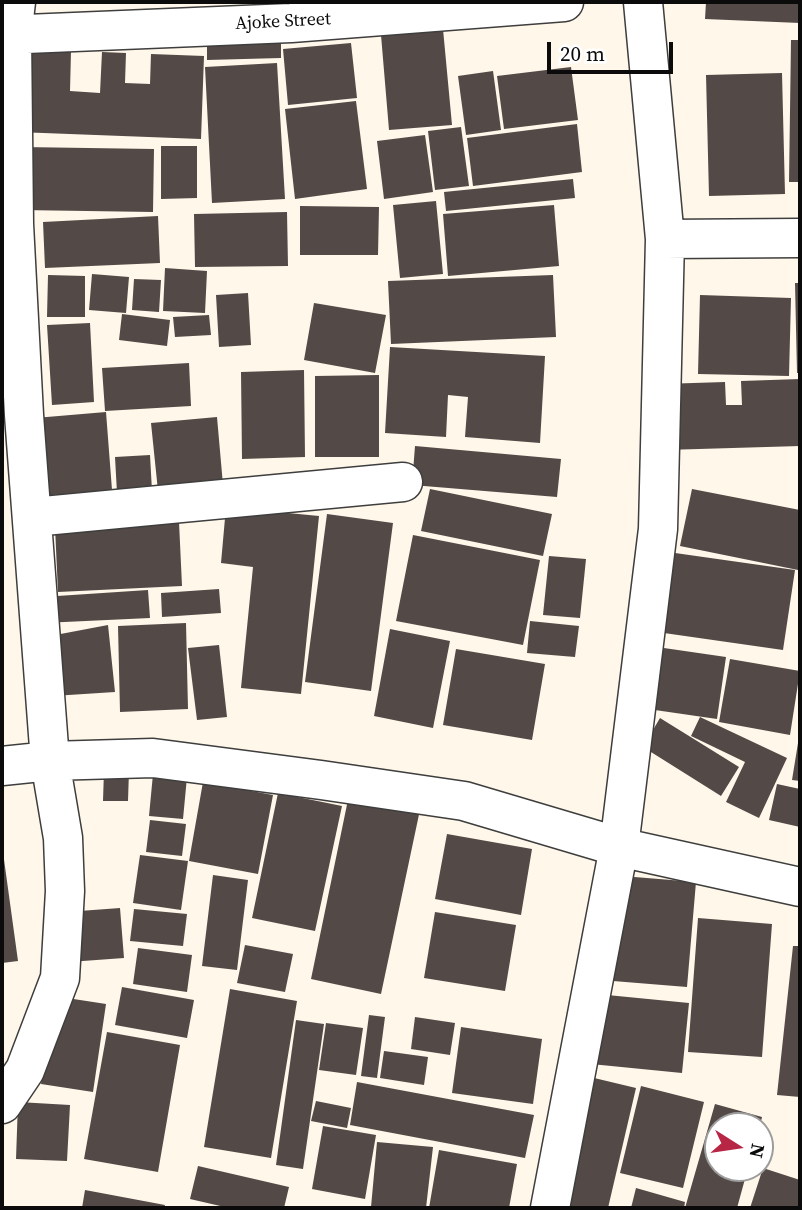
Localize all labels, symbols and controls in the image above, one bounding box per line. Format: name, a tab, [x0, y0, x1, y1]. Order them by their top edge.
street label: Ajoke Street	[235, 9, 331, 35]
scale bar	[550, 28, 676, 72]
text: 20 m	[560, 39, 605, 68]
north arrow	[704, 1112, 774, 1182]
text: N	[743, 1141, 772, 1160]

